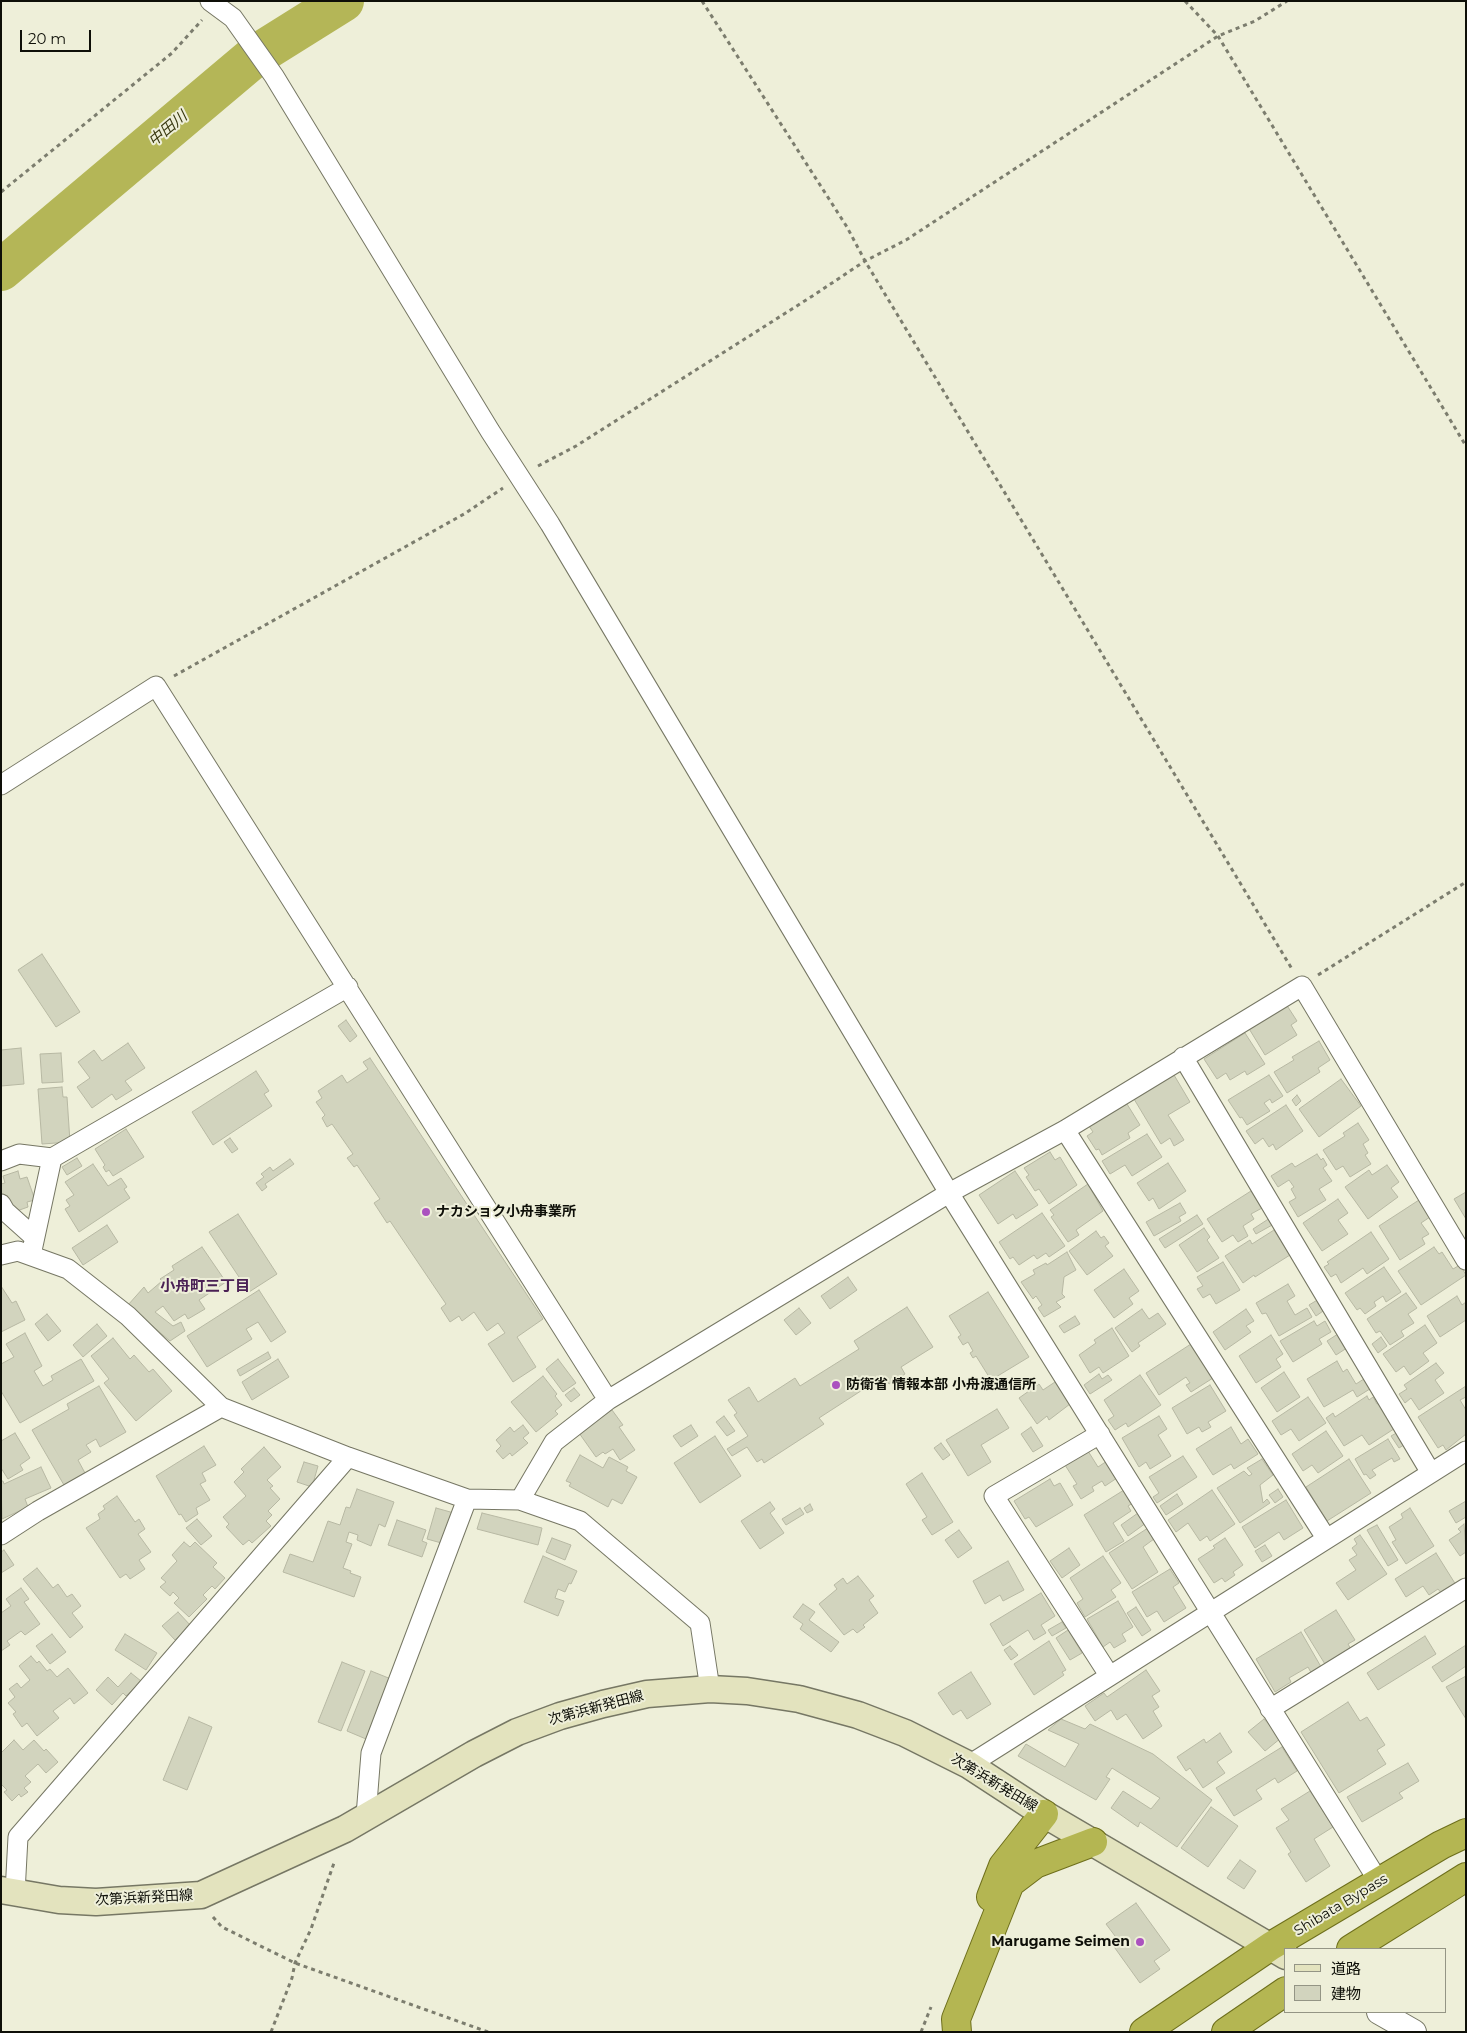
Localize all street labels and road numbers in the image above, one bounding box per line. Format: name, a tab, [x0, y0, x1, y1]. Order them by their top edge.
street label: 次第浜新発田線	[546, 1687, 646, 1729]
street label: 次第浜新発田線	[948, 1751, 1040, 1815]
street label: Shibata Bypass	[1291, 1870, 1391, 1940]
street label: 次第浜新発田線	[95, 1887, 193, 1909]

